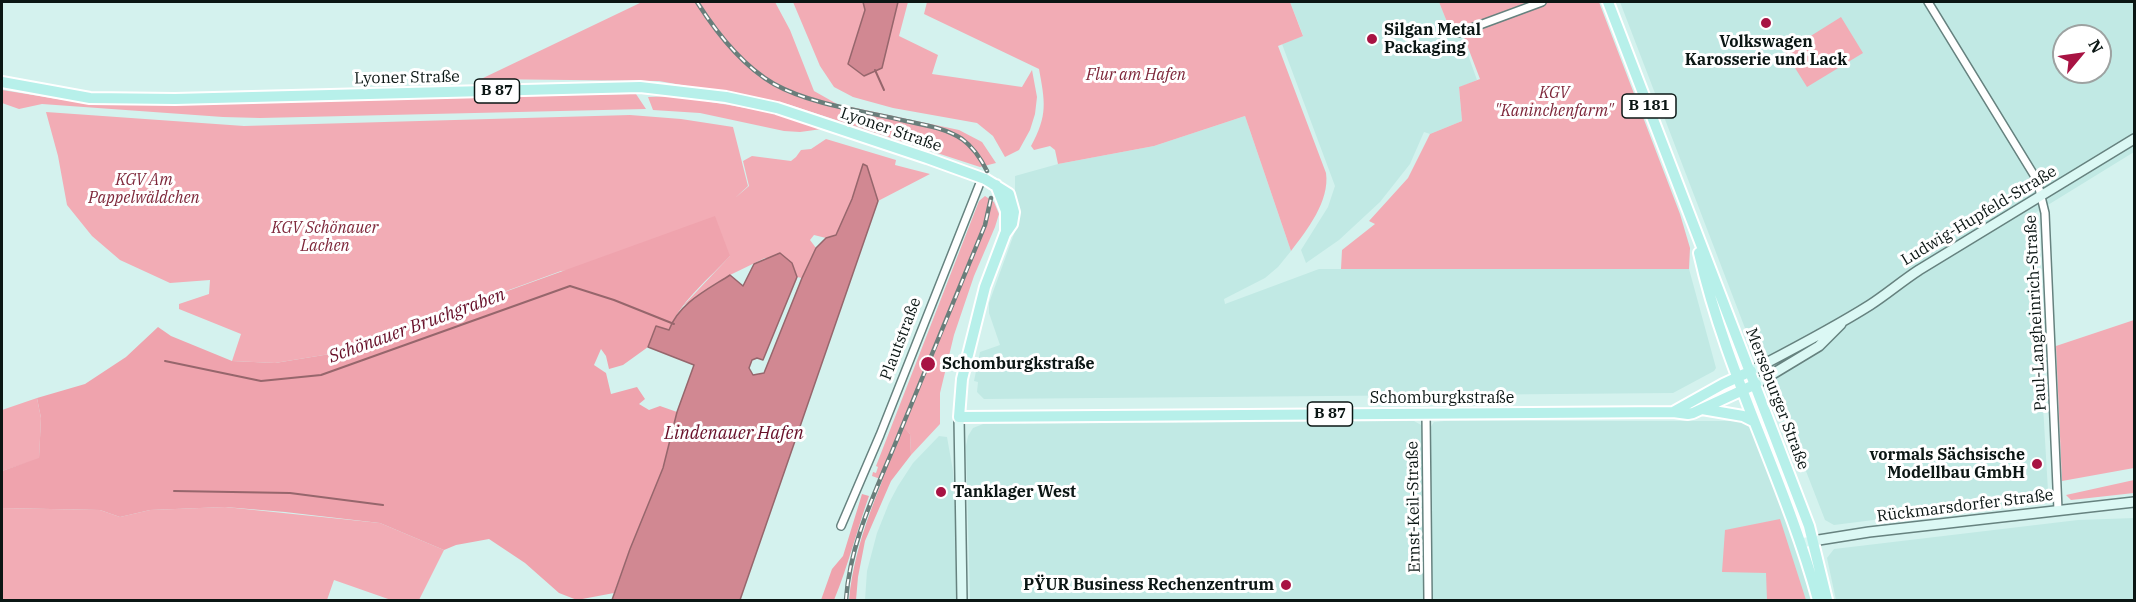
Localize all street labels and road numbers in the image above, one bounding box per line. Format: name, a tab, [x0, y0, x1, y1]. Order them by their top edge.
street label: Lyoner Straße	[354, 67, 460, 89]
road number: B 87	[474, 79, 520, 103]
road number: B 181	[1622, 94, 1676, 118]
street label: Lyoner Straße	[838, 104, 944, 156]
street label: Ludwig-Hupfeld-Straße	[1898, 162, 2060, 270]
street label: Paul-Langheinrich-Straße	[2021, 214, 2051, 412]
street label: Plautstraße	[876, 295, 926, 383]
street label: Merseburger Straße	[1741, 325, 1813, 473]
street label: Schomburgkstraße	[1370, 388, 1514, 408]
road number: B 87	[1308, 402, 1352, 426]
street label: Ernst-Keil-Straße	[1403, 441, 1425, 573]
street label: Rückmarsdorfer Straße	[1876, 486, 2054, 526]

